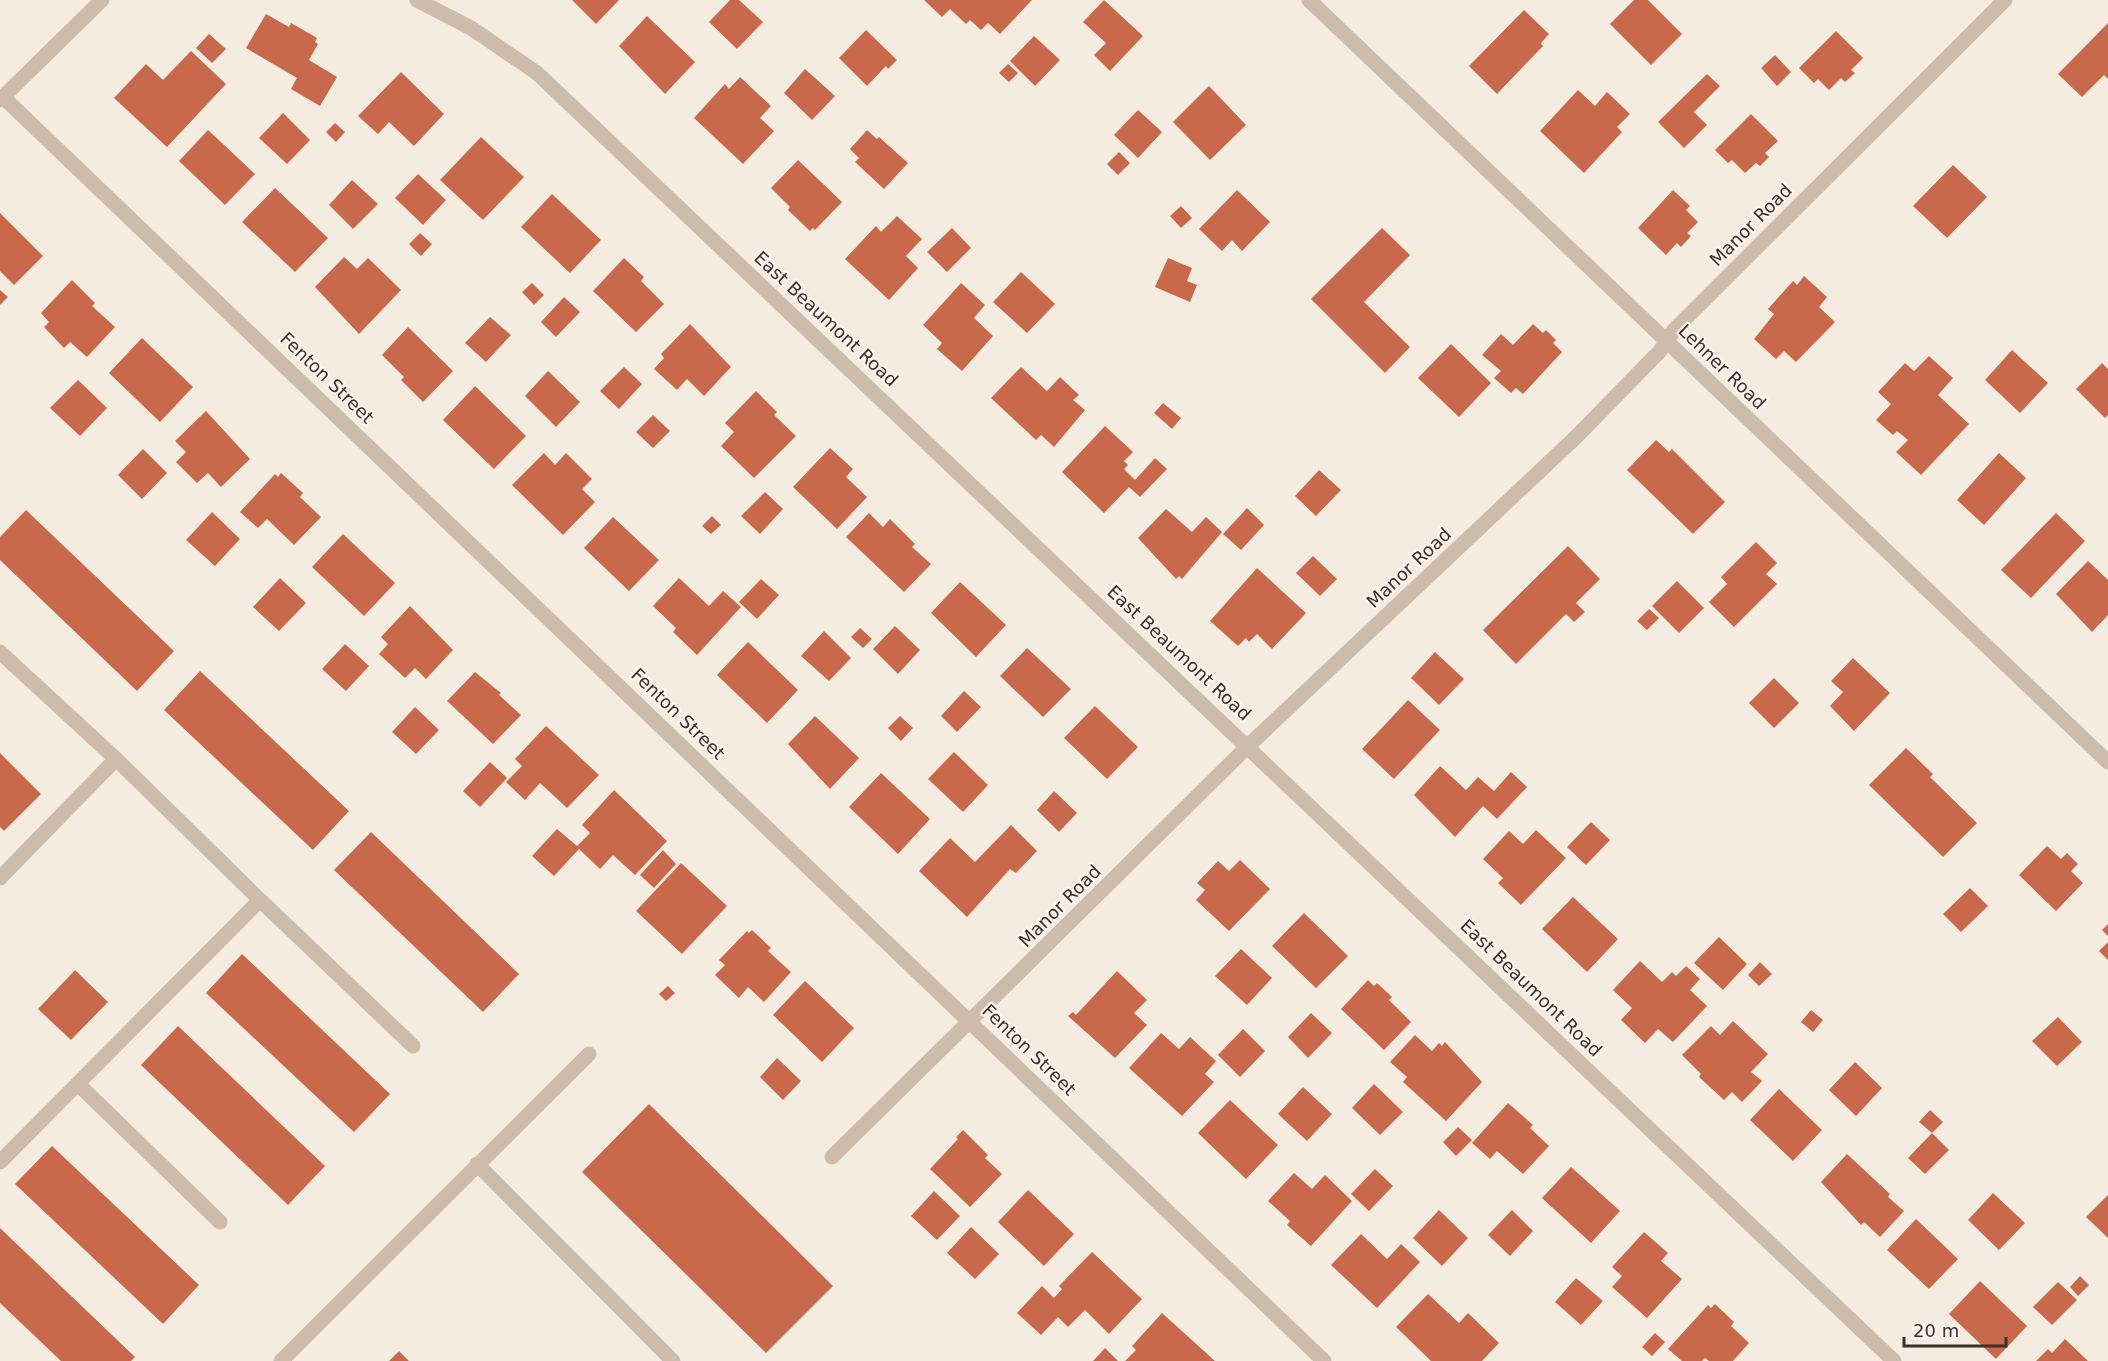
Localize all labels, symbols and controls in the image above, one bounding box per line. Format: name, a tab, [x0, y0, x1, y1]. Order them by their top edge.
street label: Manor Road	[1705, 179, 1796, 270]
street label: East Beaumont Road	[750, 247, 902, 391]
street label: Lehner Road	[1674, 320, 1770, 413]
street label: Fenton Street	[276, 328, 378, 427]
street label: Manor Road	[1362, 523, 1455, 612]
street label: East Beaumont Road	[1103, 581, 1255, 725]
street label: Fenton Street	[627, 664, 729, 763]
street label: Manor Road	[1014, 860, 1105, 951]
street label: East Beaumont Road	[1456, 915, 1606, 1061]
street label: Fenton Street	[978, 1000, 1080, 1099]
scale bar	[1904, 1310, 2006, 1348]
text: 20 m	[1913, 1320, 1959, 1341]

